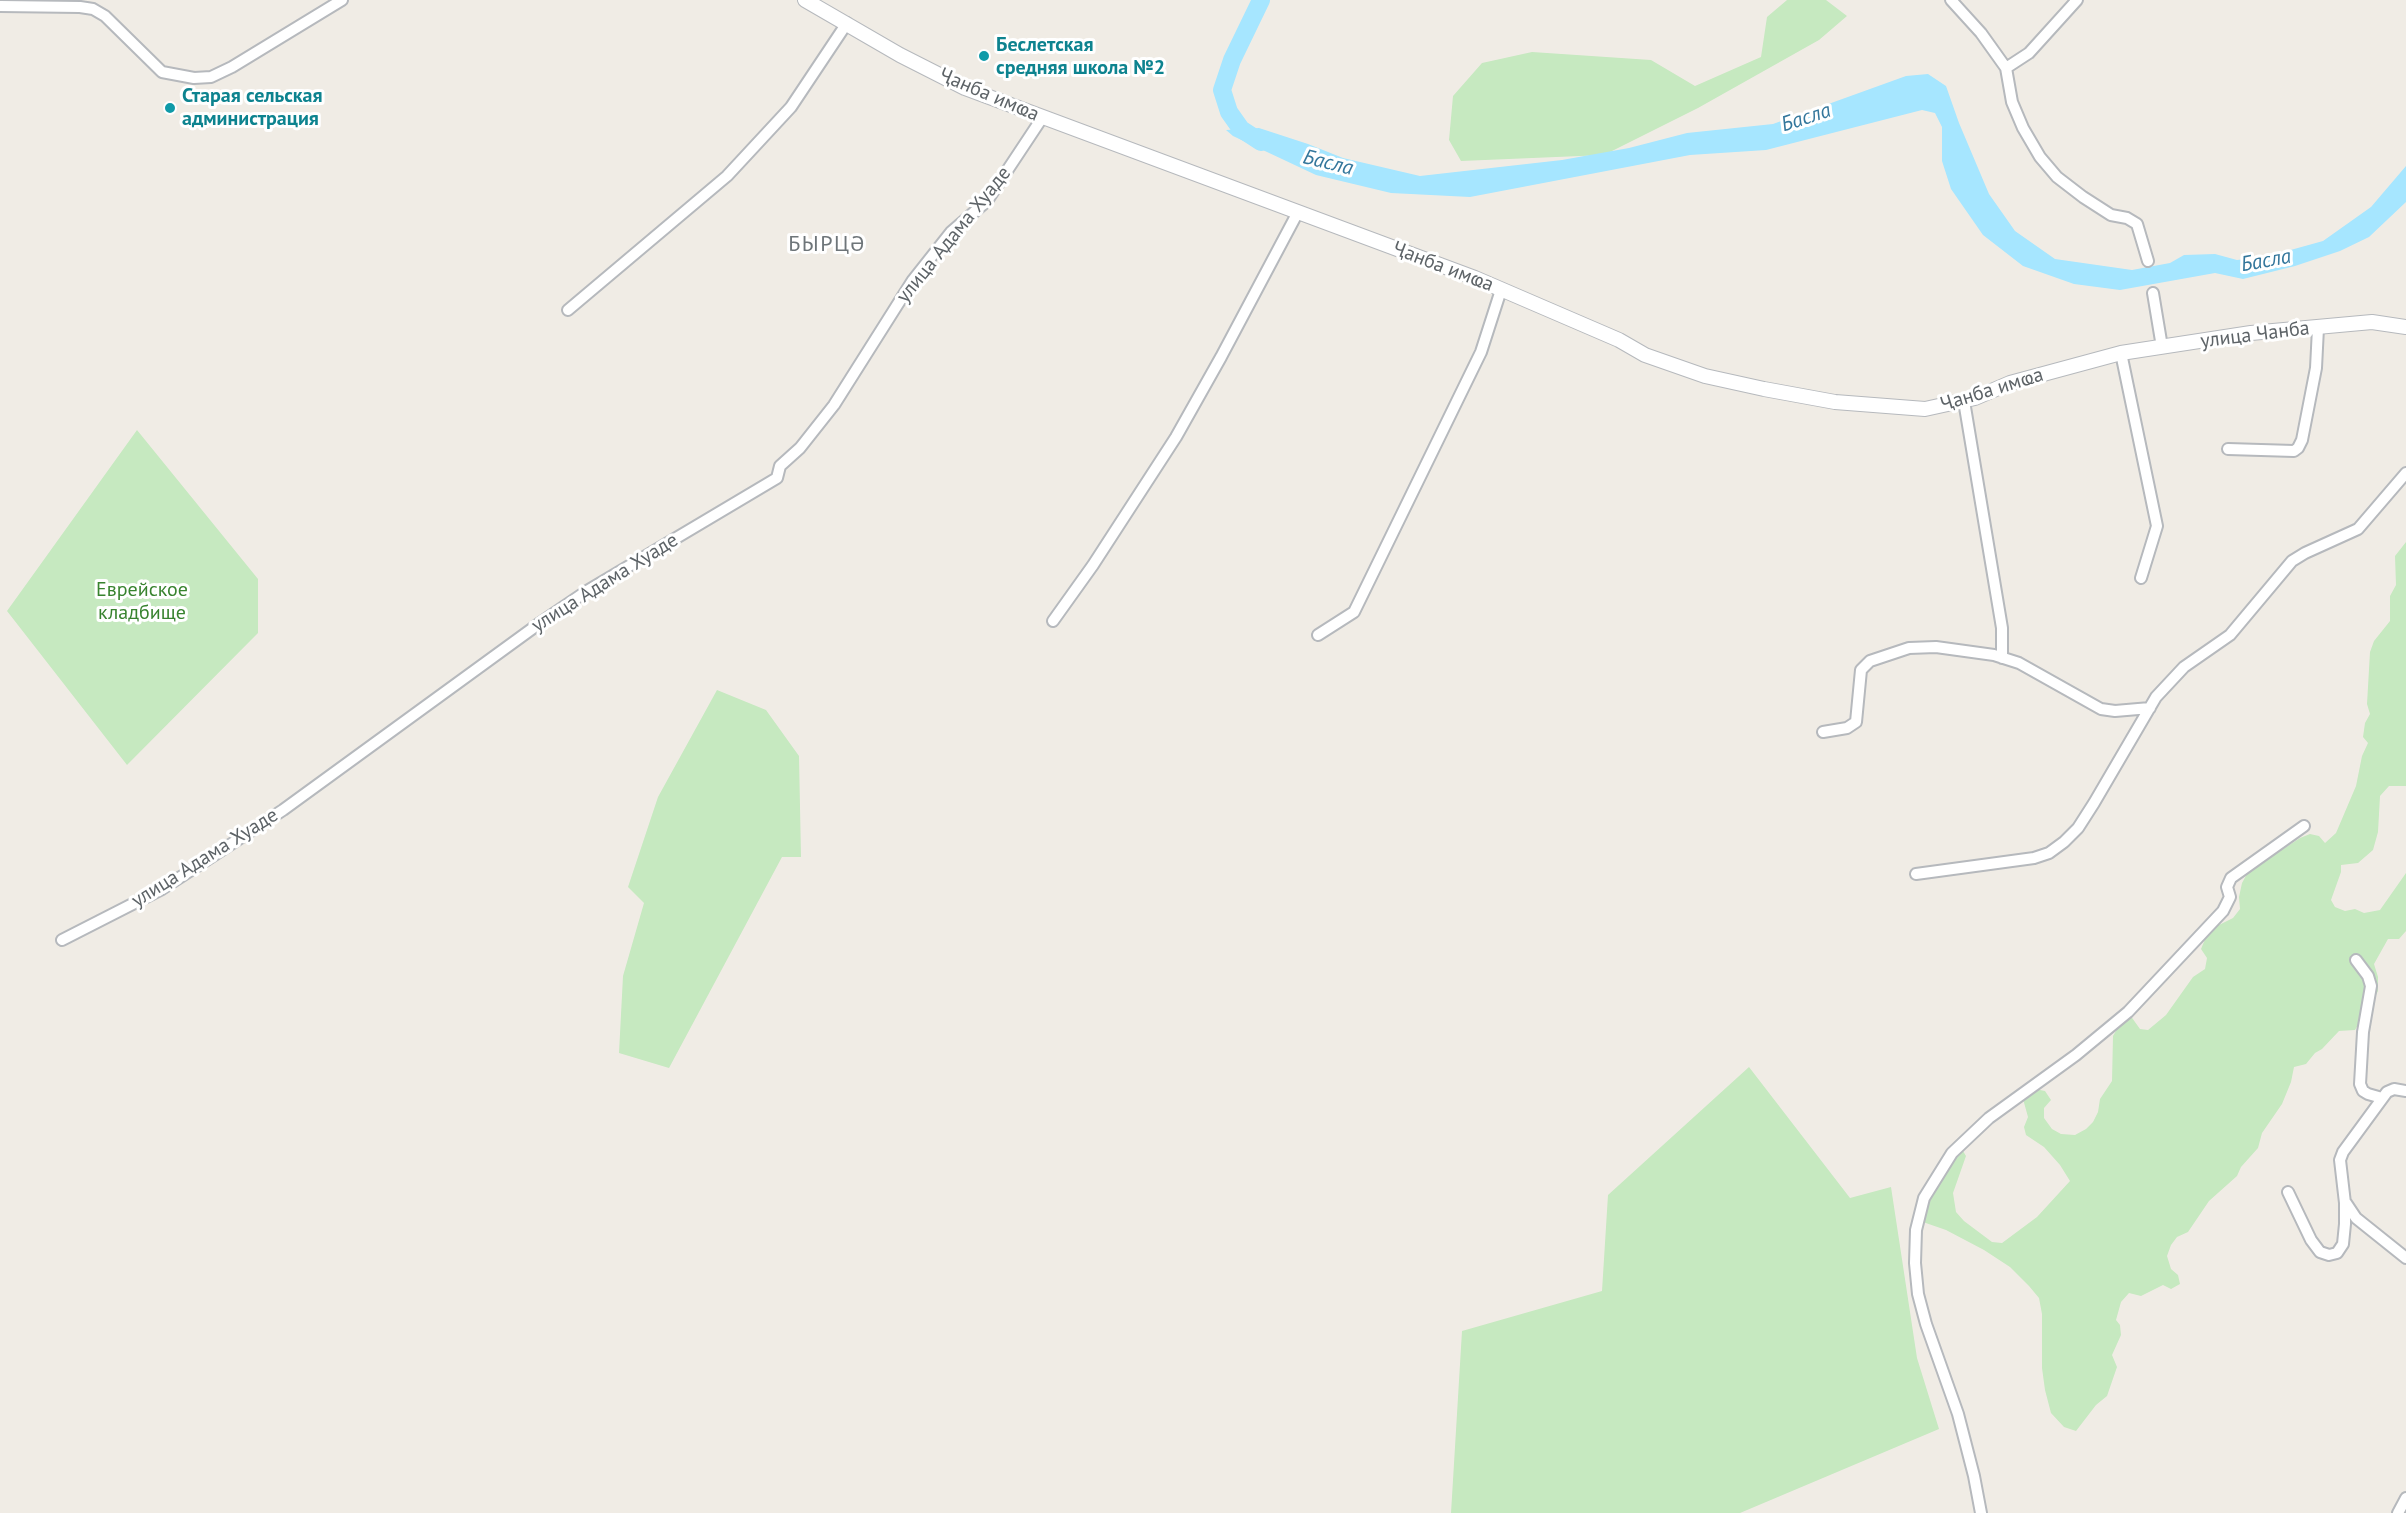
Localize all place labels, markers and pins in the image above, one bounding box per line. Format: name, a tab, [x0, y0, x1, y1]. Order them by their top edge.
place label: Беслетская средняя школа №2	[996, 33, 1165, 80]
marker: Беслетская средняя школа №2	[977, 49, 991, 63]
place label: Старая сельская администрация	[182, 84, 323, 131]
marker: Старая сельская администрация	[163, 101, 177, 115]

